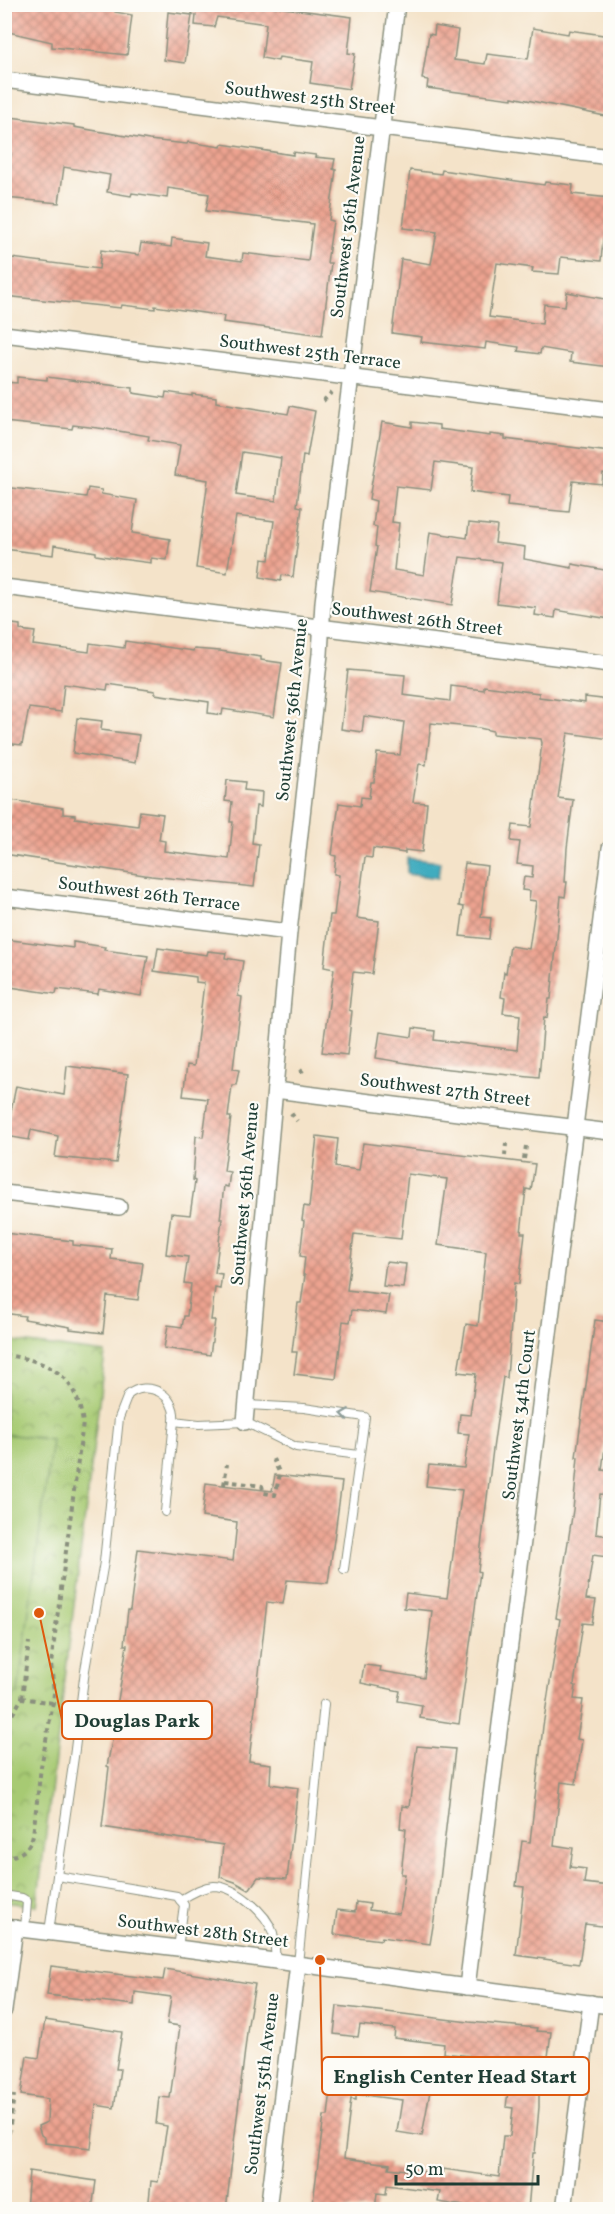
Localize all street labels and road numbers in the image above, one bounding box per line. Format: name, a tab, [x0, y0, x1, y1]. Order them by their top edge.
street label: Southwest 25th Street	[223, 76, 397, 122]
street label: Southwest 36th Avenue	[325, 134, 373, 320]
street label: Southwest 25th Terrace	[218, 329, 402, 377]
street label: Southwest 26th Street	[330, 597, 504, 643]
street label: Southwest 36th Avenue	[271, 617, 315, 803]
street label: Southwest 26th Terrace	[57, 871, 241, 919]
street label: Southwest 27th Street	[358, 1068, 532, 1114]
street label: Southwest 36th Avenue	[226, 1101, 266, 1287]
street label: Southwest 34th Court	[497, 1328, 543, 1502]
street label: Southwest 28th Street	[116, 1909, 290, 1955]
street label: Southwest 35th Avenue	[239, 1992, 287, 2176]

